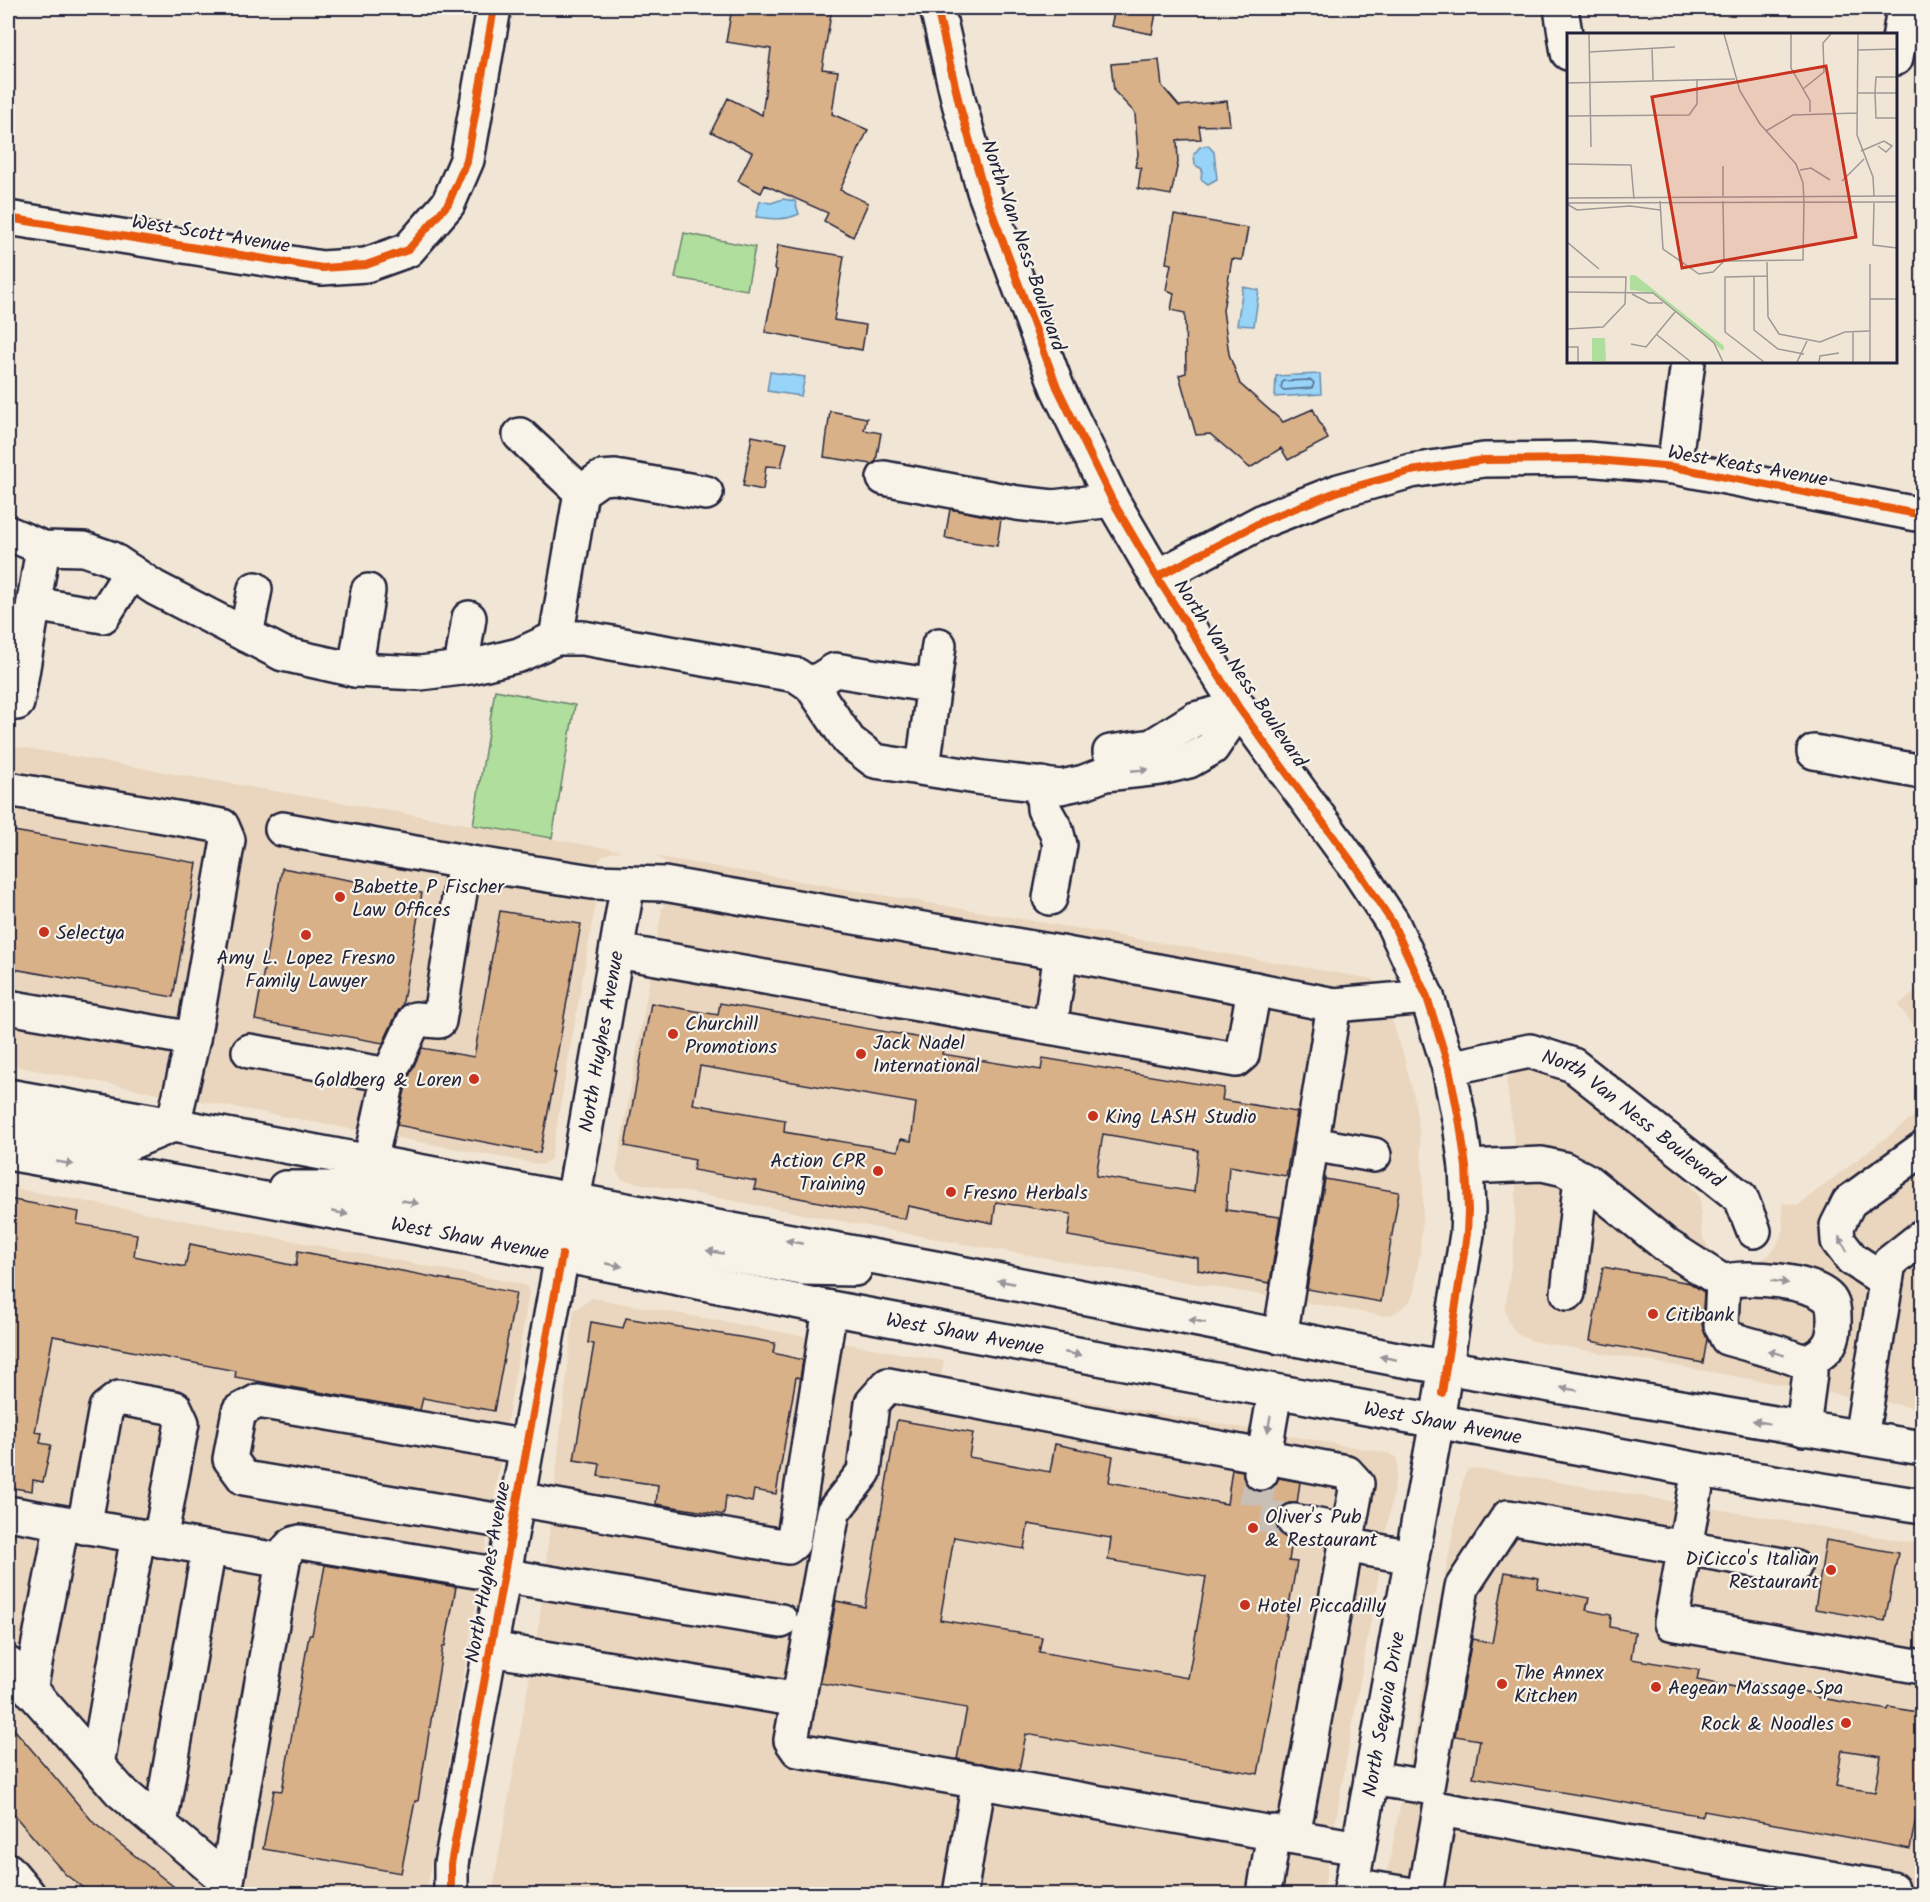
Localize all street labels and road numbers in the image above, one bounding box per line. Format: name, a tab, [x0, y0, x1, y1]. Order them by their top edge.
street label: North Van Ness Boulevard	[971, 136, 1074, 357]
street label: West Scott Avenue	[129, 207, 292, 263]
street label: West Keats Avenue	[1665, 437, 1830, 497]
street label: North Van Ness Boulevard	[1164, 573, 1315, 776]
street label: North Hughes Avenue	[571, 949, 634, 1135]
street label: North Van Ness Boulevard	[1537, 1042, 1731, 1198]
street label: West Shaw Avenue	[388, 1209, 552, 1270]
street label: West Shaw Avenue	[883, 1305, 1046, 1366]
street label: West Shaw Avenue	[1361, 1394, 1524, 1455]
street label: North Hughes Avenue	[457, 1479, 521, 1665]
street label: North Sequoia Drive	[1355, 1629, 1415, 1800]

